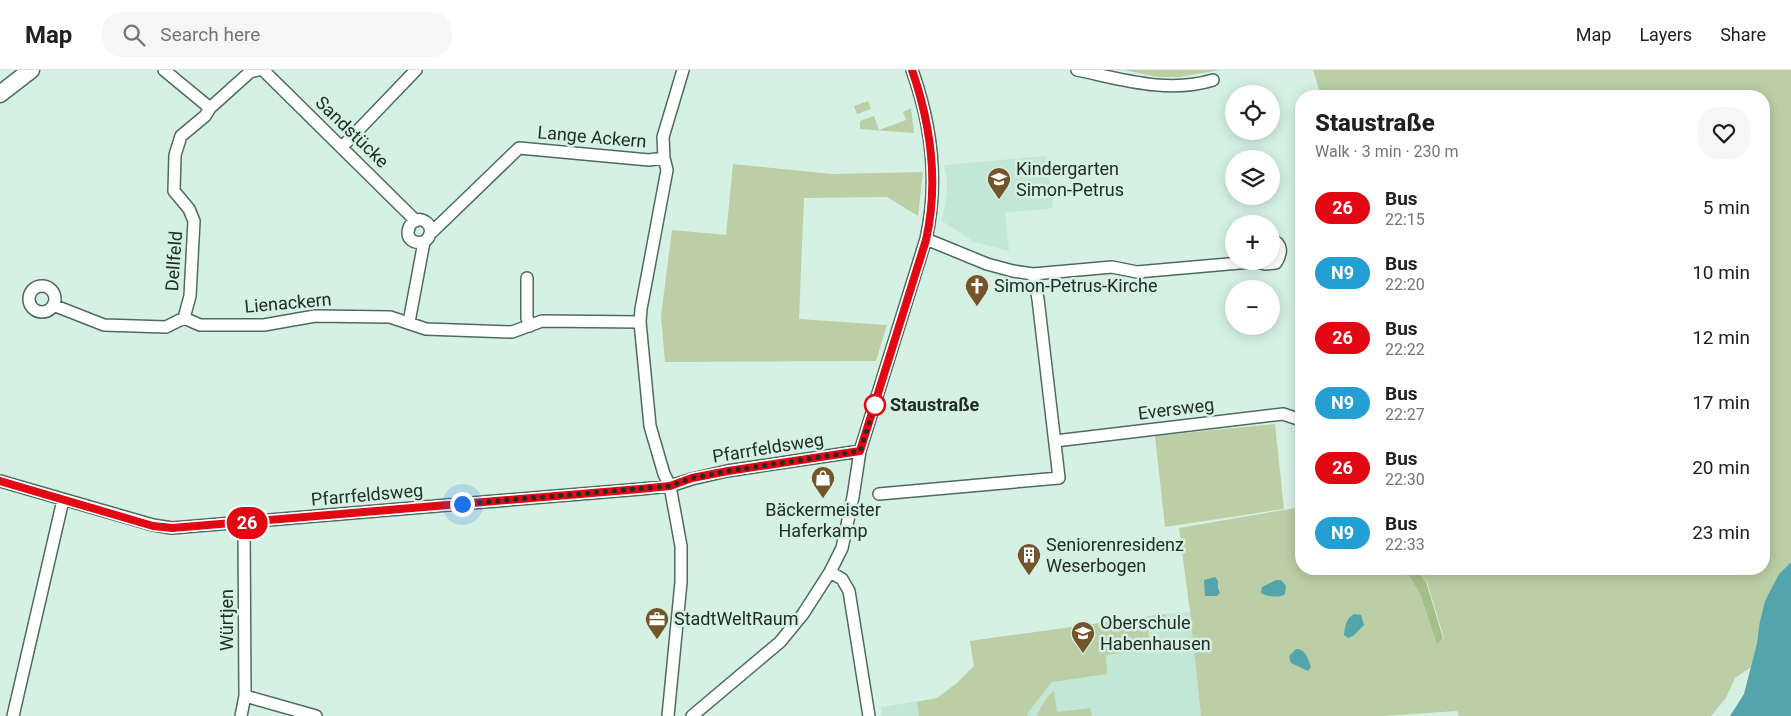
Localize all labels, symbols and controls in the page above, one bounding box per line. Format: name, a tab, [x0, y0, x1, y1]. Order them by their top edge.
search box	[102, 12, 452, 57]
text: Map	[25, 21, 72, 49]
icon: search	[120, 21, 148, 49]
text: Search here	[160, 23, 260, 46]
text: Map	[1576, 24, 1611, 45]
text: Layers	[1639, 24, 1692, 45]
text: Share	[1720, 24, 1766, 45]
map controls	[1225, 85, 1280, 335]
button: locate	[1225, 85, 1280, 140]
street label: Sandstücke	[311, 92, 393, 172]
button: heart	[1698, 107, 1750, 159]
text: Staustraße	[1315, 109, 1435, 137]
street label: Lange Ackern	[537, 121, 647, 152]
text: Walk · 3 min · 230 m	[1315, 142, 1459, 161]
button: layers	[1225, 150, 1280, 205]
place label: Kindergarten Simon-Petrus	[1016, 158, 1124, 200]
school or university icon: Kindergarten Simon-Petrus	[986, 166, 1012, 200]
text: Bus	[1385, 187, 1418, 210]
text: 5 min	[1703, 196, 1750, 219]
text: 26	[1332, 197, 1353, 218]
text: 22:15	[1385, 210, 1425, 229]
button: +	[1225, 215, 1280, 270]
street label: Dellfeld	[161, 230, 186, 292]
text: Bus	[1385, 252, 1418, 275]
text: 10 min	[1692, 261, 1750, 284]
text: N9	[1331, 262, 1354, 283]
church icon: Simon-Petrus-Kirche	[964, 273, 990, 307]
place label: Simon-Petrus-Kirche	[994, 275, 1157, 296]
text: 22:20	[1385, 275, 1425, 294]
button: −	[1225, 280, 1280, 335]
street label: Lienackern	[244, 288, 332, 317]
text: Bus	[1385, 317, 1418, 340]
text: 12 min	[1692, 326, 1750, 349]
text: 26	[1332, 327, 1353, 348]
text: 22:22	[1385, 340, 1425, 359]
text: Bus	[1385, 382, 1418, 405]
text: 17 min	[1692, 391, 1750, 414]
text: N9	[1331, 392, 1354, 413]
street label: Eversweg	[1137, 393, 1215, 424]
marker: Staustraße	[864, 394, 886, 416]
place label: Staustraße	[890, 394, 980, 415]
text: 22:27	[1385, 405, 1425, 424]
street label: Pfarrfeldsweg	[711, 428, 825, 467]
text: Bus	[1385, 447, 1418, 470]
text: 20 min	[1692, 456, 1750, 479]
text: 26	[1332, 457, 1353, 478]
shop icon: Bäckermeister Haferkamp	[810, 465, 836, 499]
text: 22:30	[1385, 470, 1425, 489]
street label: Pfarrfeldsweg	[310, 479, 424, 510]
your location	[450, 492, 475, 517]
place label: Bäckermeister Haferkamp	[765, 499, 881, 541]
line badge: 26	[224, 507, 270, 539]
text: 26	[237, 512, 257, 533]
text: Bus	[1385, 512, 1418, 535]
text: 23 min	[1692, 521, 1750, 544]
text: N9	[1331, 522, 1354, 543]
place label: Seniorenresidenz Weserbogen	[1046, 534, 1184, 576]
text: 22:33	[1385, 535, 1425, 554]
building icon: Seniorenresidenz Weserbogen	[1016, 542, 1042, 576]
street label: Würtjen	[216, 589, 237, 651]
office icon: StadtWeltRaum	[644, 606, 670, 640]
place label: StadtWeltRaum	[674, 608, 799, 629]
place label: Oberschule Habenhausen	[1100, 612, 1211, 654]
school or university icon: Oberschule Habenhausen	[1070, 620, 1096, 654]

